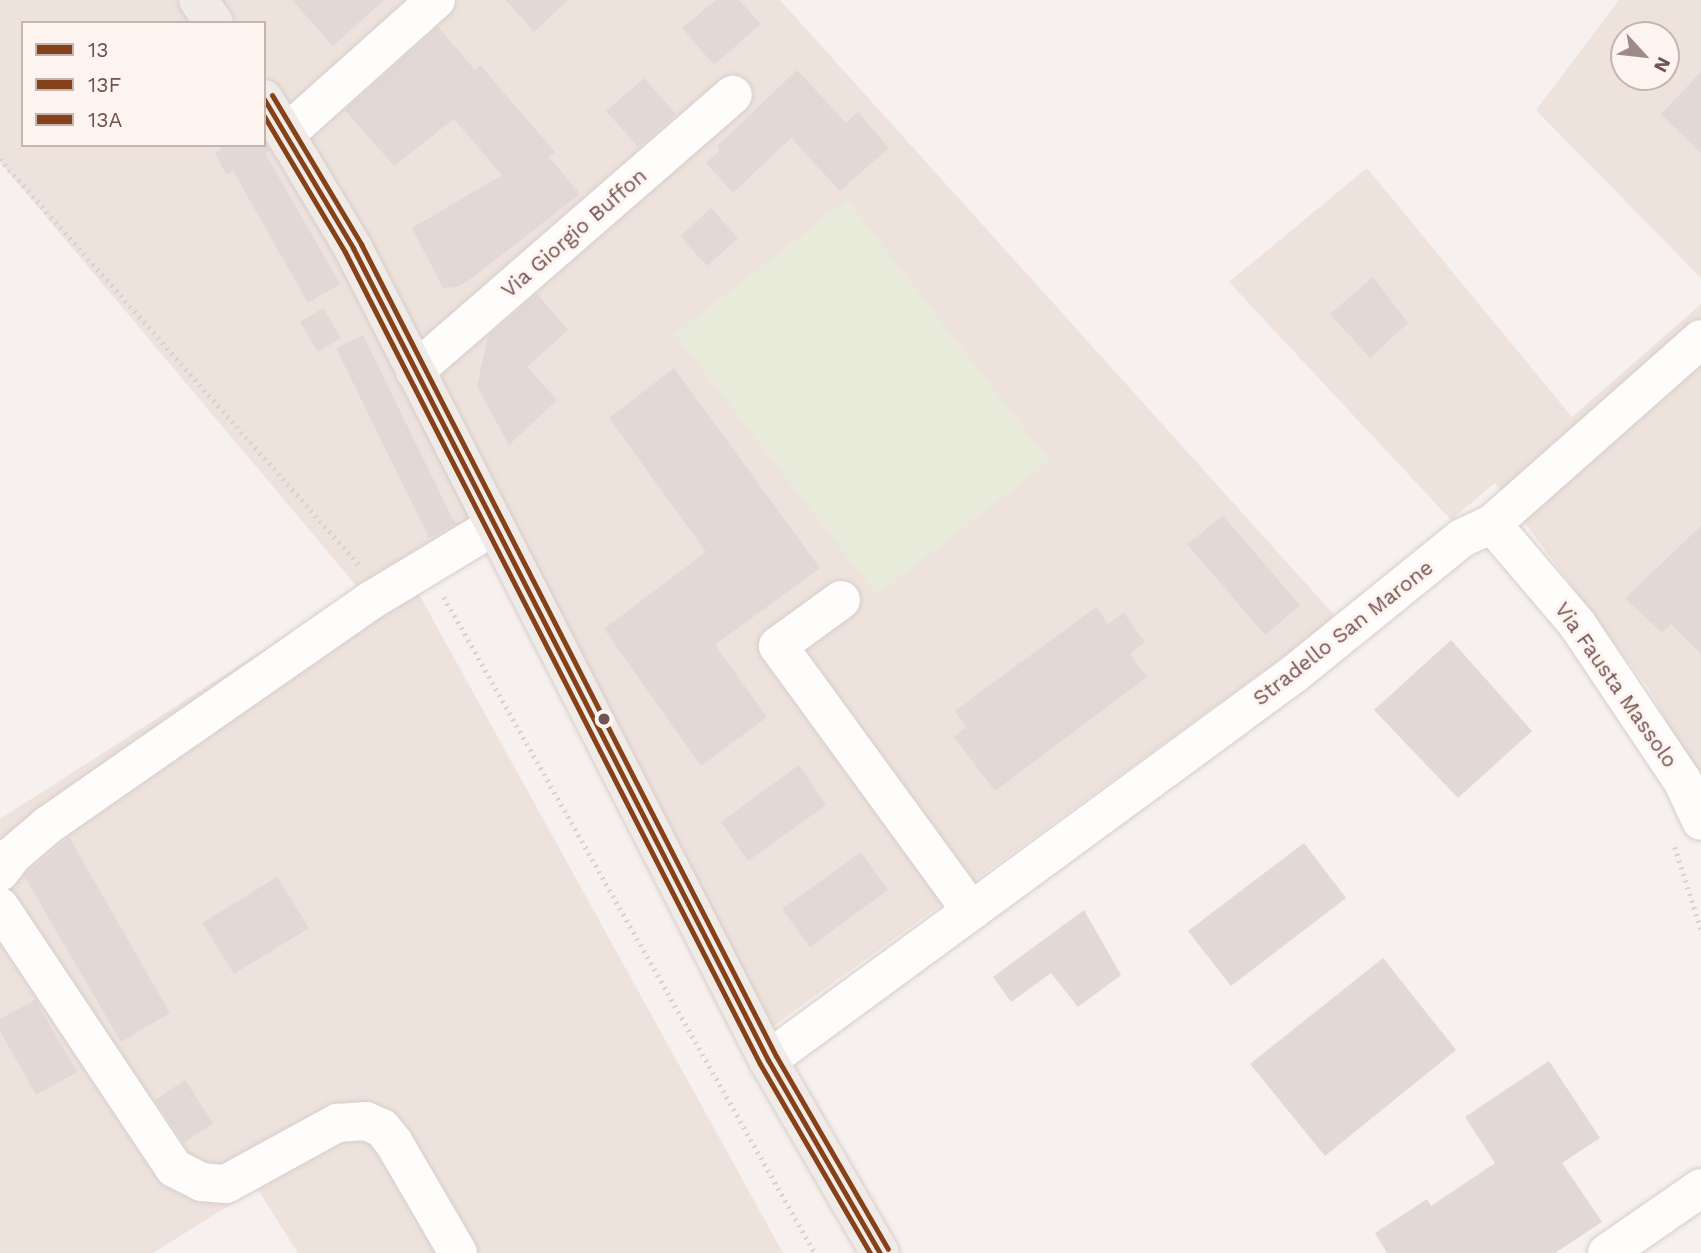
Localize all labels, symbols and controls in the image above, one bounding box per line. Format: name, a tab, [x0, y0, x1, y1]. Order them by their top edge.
legend	[21, 21, 266, 147]
north arrow	[1610, 21, 1680, 91]
text: 13	[88, 37, 108, 62]
text: N	[1649, 53, 1676, 76]
text: 13F	[88, 72, 121, 97]
text: 13A	[88, 107, 122, 132]
street label: Via Giorgio Buffon	[496, 163, 652, 303]
street label: Stradello San Marone	[1248, 555, 1438, 711]
street label: Via Fausta Massolo	[1549, 597, 1683, 773]
unlabelled marker	[597, 712, 611, 726]

